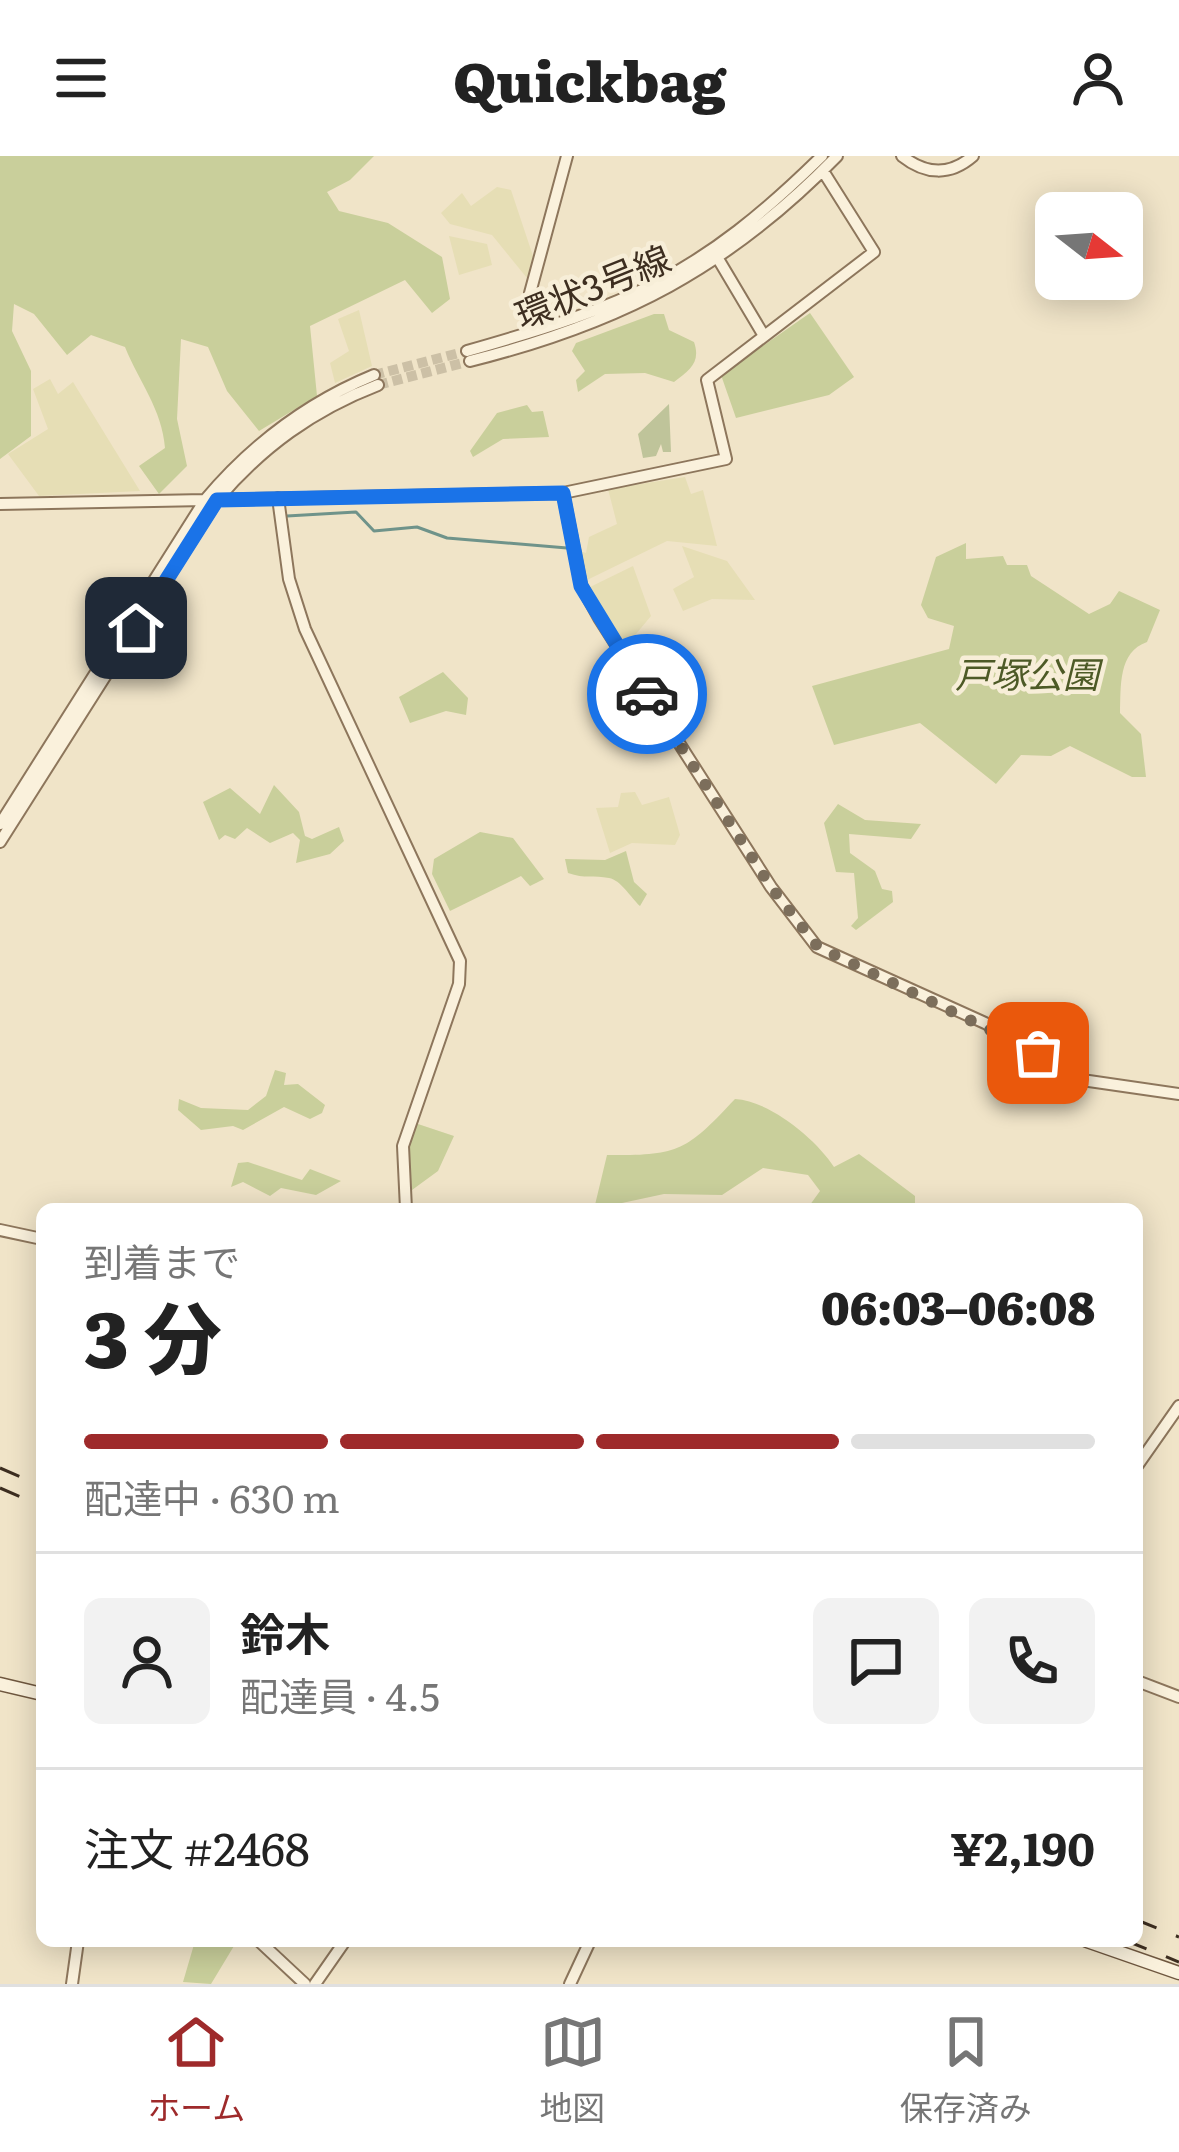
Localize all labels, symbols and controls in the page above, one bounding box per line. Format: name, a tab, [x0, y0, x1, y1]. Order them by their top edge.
text: Quickbag	[453, 38, 726, 119]
icon: menu	[48, 45, 114, 111]
icon: person	[1065, 45, 1131, 111]
north arrow	[1035, 192, 1143, 300]
map controls	[1035, 192, 1143, 300]
street label: 環状3号線	[506, 230, 678, 340]
pin	[85, 577, 187, 679]
icon: home	[103, 595, 169, 661]
courier	[587, 634, 707, 754]
park label: 戸塚公園	[955, 646, 1104, 699]
icon: car	[614, 661, 680, 727]
pin	[987, 1002, 1089, 1104]
icon: bag	[1005, 1020, 1071, 1086]
text: 到着まで	[84, 1231, 240, 1289]
text: 06:03–06:08	[821, 1272, 1095, 1339]
text: 3 分	[84, 1276, 222, 1392]
text: 配達中 · 630 m	[84, 1467, 340, 1525]
button: person	[84, 1598, 210, 1724]
text: 鈴木	[240, 1598, 330, 1665]
button: chat	[813, 1598, 939, 1724]
button: phone	[969, 1598, 1095, 1724]
text: 配達員 · 4.5	[240, 1665, 440, 1723]
text: 注文 #2468	[84, 1813, 310, 1880]
text: ¥2,190	[950, 1813, 1095, 1880]
tab: ホーム	[147, 2009, 245, 2130]
tab: 地図	[540, 2009, 606, 2130]
tab: 保存済み	[900, 2009, 1032, 2130]

